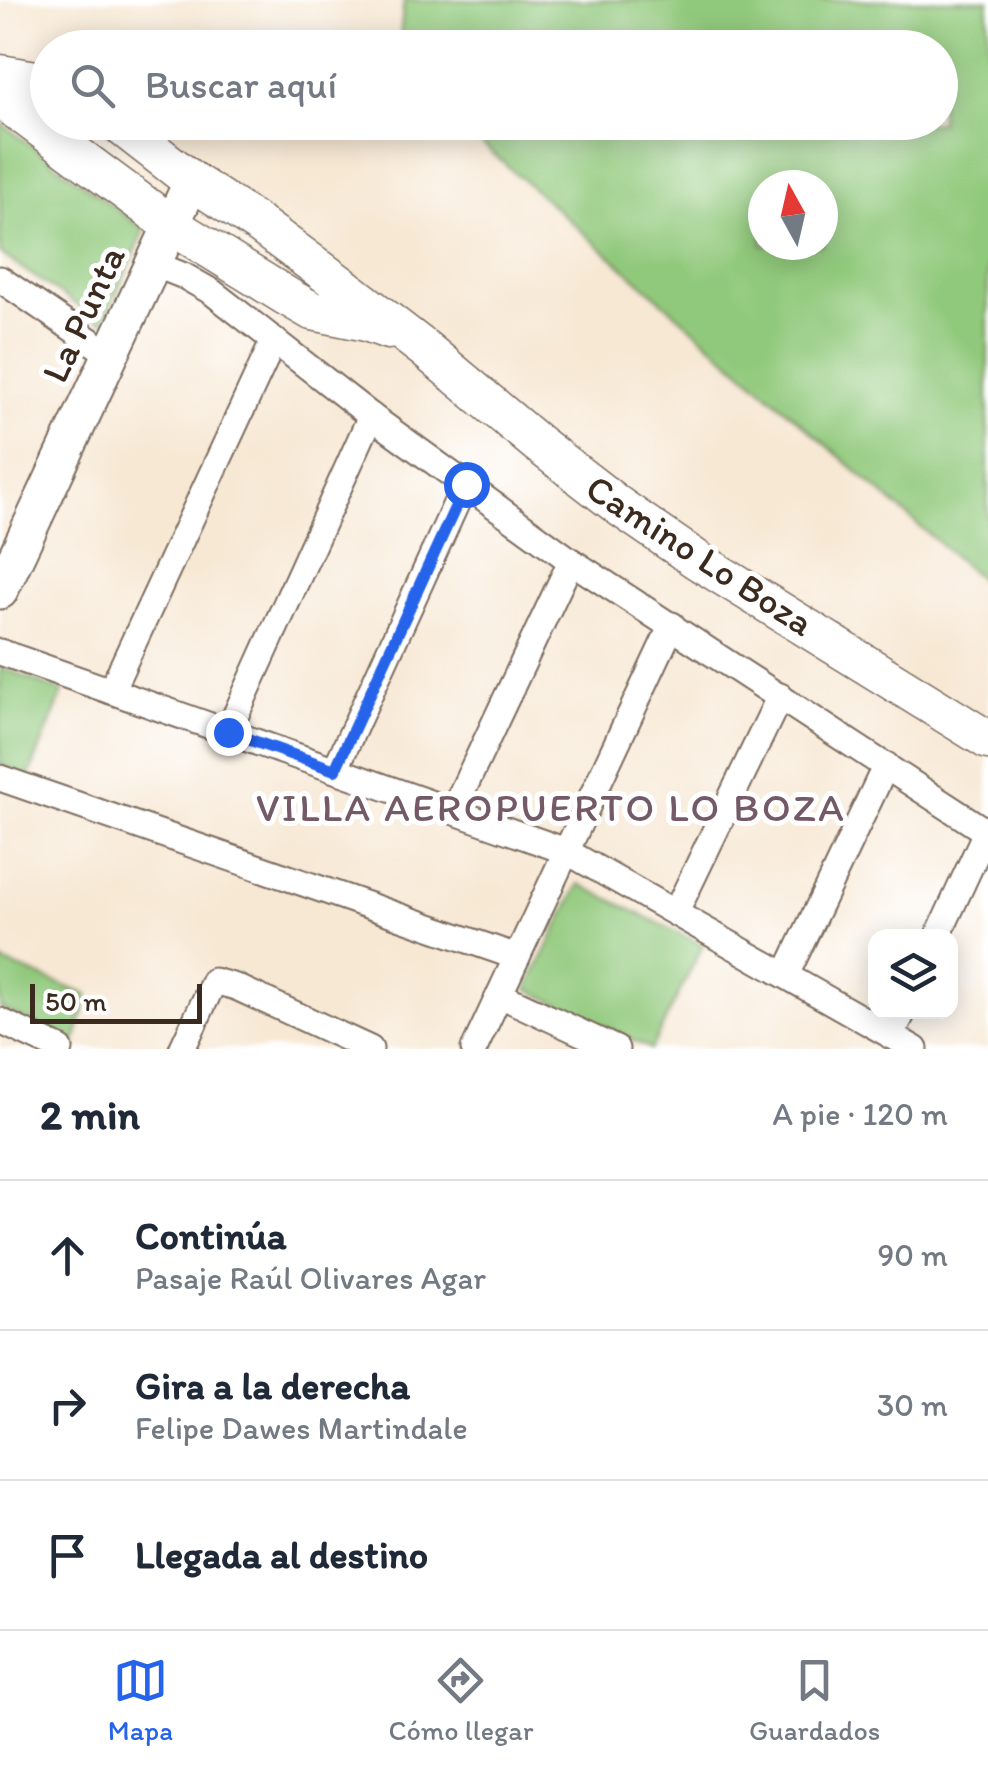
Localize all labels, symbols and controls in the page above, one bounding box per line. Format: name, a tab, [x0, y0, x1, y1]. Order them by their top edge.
search box	[30, 30, 958, 140]
icon: search	[65, 58, 120, 113]
text: Buscar aquí	[145, 62, 337, 108]
north arrow	[748, 170, 838, 260]
street label: La Punta	[31, 238, 135, 390]
route start	[444, 462, 490, 508]
street label: Camino Lo Boza	[578, 464, 823, 646]
route end	[206, 710, 252, 756]
district label: VILLA AEROPUERTO LO BOZA	[256, 783, 846, 831]
map controls	[868, 929, 958, 1019]
button: layers	[868, 929, 958, 1019]
scale bar	[30, 979, 202, 1024]
text: 50 m	[45, 984, 107, 1018]
text: 2 min	[40, 1089, 140, 1140]
text: A pie · 120 m	[772, 1095, 948, 1133]
text: Continúa	[135, 1213, 287, 1259]
icon: ahead	[40, 1228, 95, 1283]
text: 90 m	[877, 1236, 948, 1274]
text: Pasaje Raúl Olivares Agar	[135, 1259, 486, 1297]
text: Gira a la derecha	[135, 1363, 410, 1409]
icon: right	[40, 1378, 95, 1433]
text: 30 m	[877, 1386, 948, 1424]
text: Felipe Dawes Martindale	[135, 1409, 468, 1447]
icon: arrive	[40, 1528, 95, 1583]
text: Llegada al destino	[135, 1532, 428, 1578]
tab: Mapa	[108, 1653, 173, 1747]
tab: Cómo llegar	[388, 1653, 533, 1747]
tab: Guardados	[749, 1653, 880, 1747]

